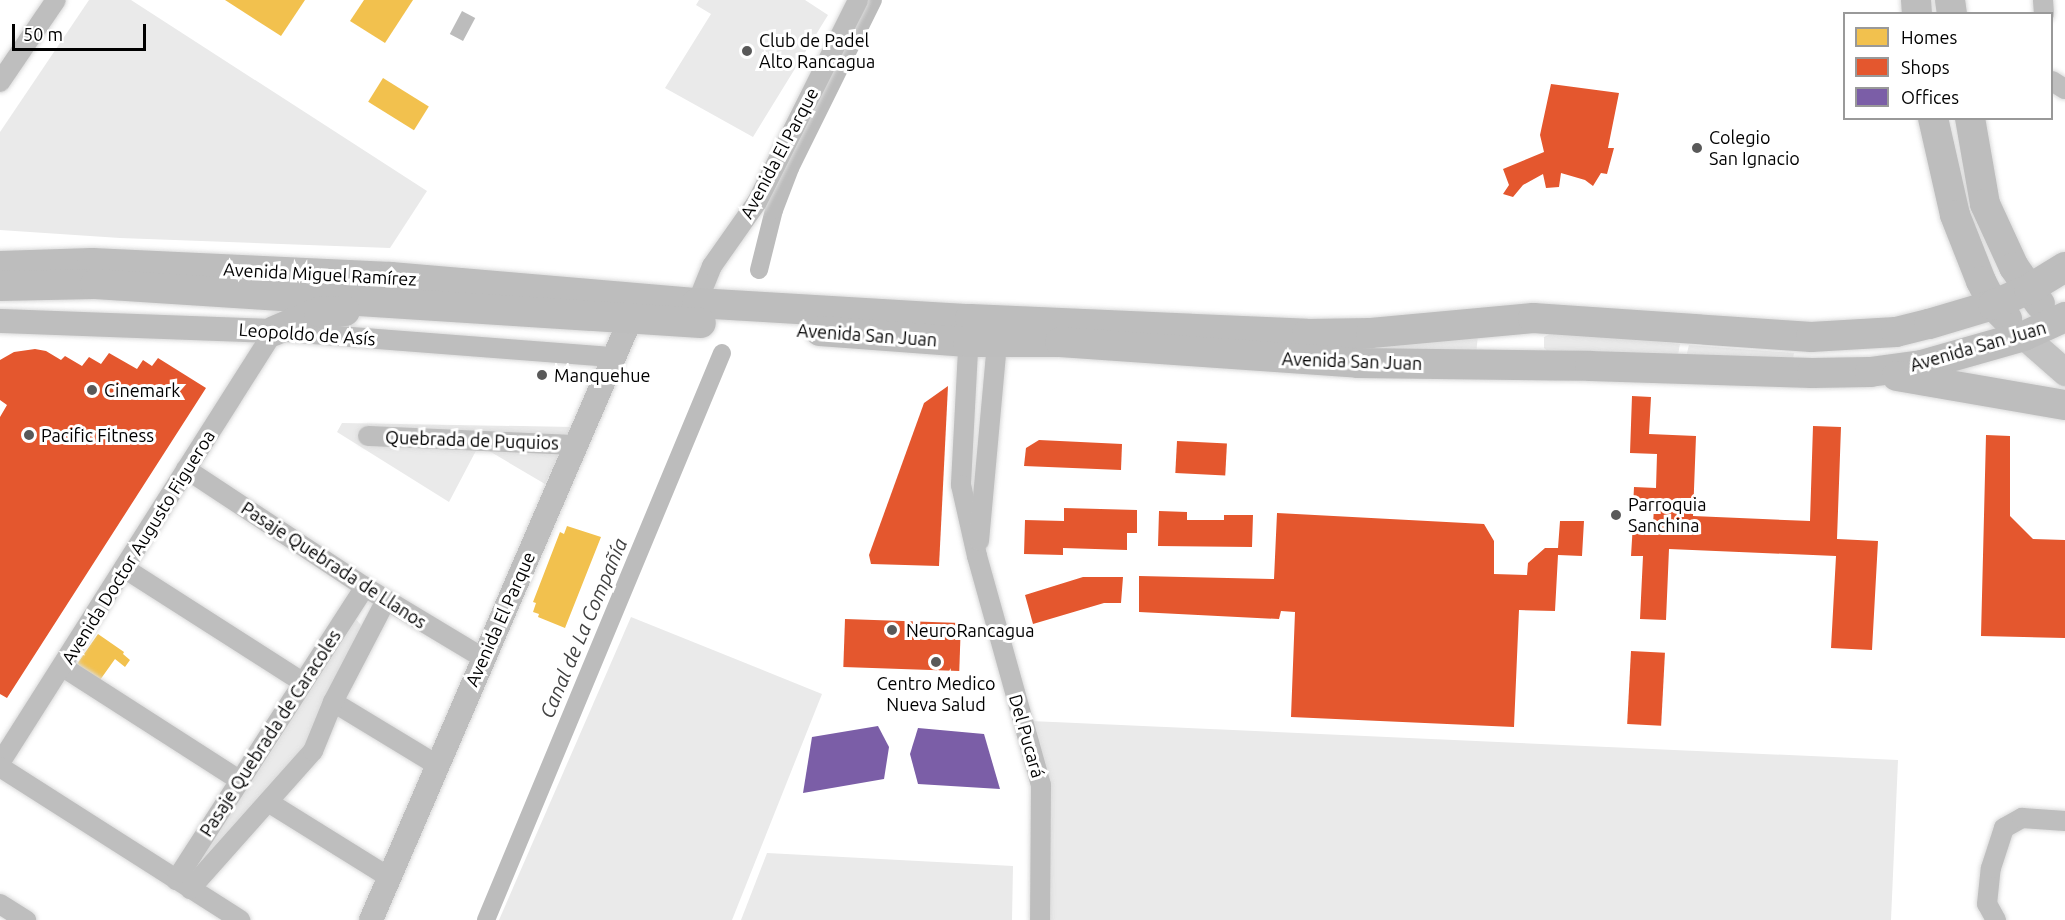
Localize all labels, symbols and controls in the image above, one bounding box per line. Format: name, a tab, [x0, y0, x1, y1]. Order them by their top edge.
scale bar	[15, 12, 148, 50]
legend	[1843, 12, 2053, 120]
text: 50 m	[23, 24, 63, 44]
text: Homes	[1901, 27, 1957, 47]
place label: Club de Padel Alto Rancagua	[759, 30, 875, 72]
marker: Club de Padel Alto Rancagua	[740, 44, 754, 58]
text: Shops	[1901, 57, 1950, 77]
street label: Avenida El Parque	[735, 84, 823, 222]
text: Offices	[1901, 87, 1959, 107]
place label: Colegio San Ignacio	[1709, 127, 1800, 170]
marker: Colegio San Ignacio	[1690, 141, 1704, 155]
street label: Avenida Miguel Ramírez	[223, 258, 417, 290]
street label: Avenida San Juan	[1908, 316, 2048, 376]
street label: Leopoldo de Asís	[238, 318, 376, 350]
street label: Avenida San Juan	[796, 319, 938, 351]
street label: Avenida San Juan	[1281, 348, 1423, 374]
place label: Manquehue	[554, 364, 650, 386]
marker: Manquehue	[535, 368, 549, 382]
place label: Cinemark	[104, 379, 180, 401]
marker: Cinemark	[85, 383, 99, 397]
place label: Pacific Fitness	[41, 424, 154, 446]
street label: Avenida Doctor Augusto Figueroa	[57, 426, 219, 668]
street label: Quebrada de Puquios	[385, 426, 559, 454]
marker: Pacific Fitness	[22, 428, 36, 442]
place label: Parroquia Sanchina	[1628, 494, 1706, 536]
street label: Pasaje Quebrada de Llanos	[237, 497, 431, 633]
marker: Parroquia Sanchina	[1609, 508, 1623, 522]
water label: Canal de La Compañía	[534, 534, 632, 722]
street label: Avenida El Parque	[461, 548, 539, 690]
place label: NeuroRancagua	[906, 619, 1035, 641]
marker: NeuroRancagua	[883, 621, 901, 639]
street label: Pasaje Quebrada de Caracoles	[195, 626, 345, 840]
marker: Centro Medico Nueva Salud	[927, 653, 945, 671]
place label: Centro Medico Nueva Salud	[876, 673, 996, 716]
street label: Del Pucará	[1005, 692, 1049, 780]

